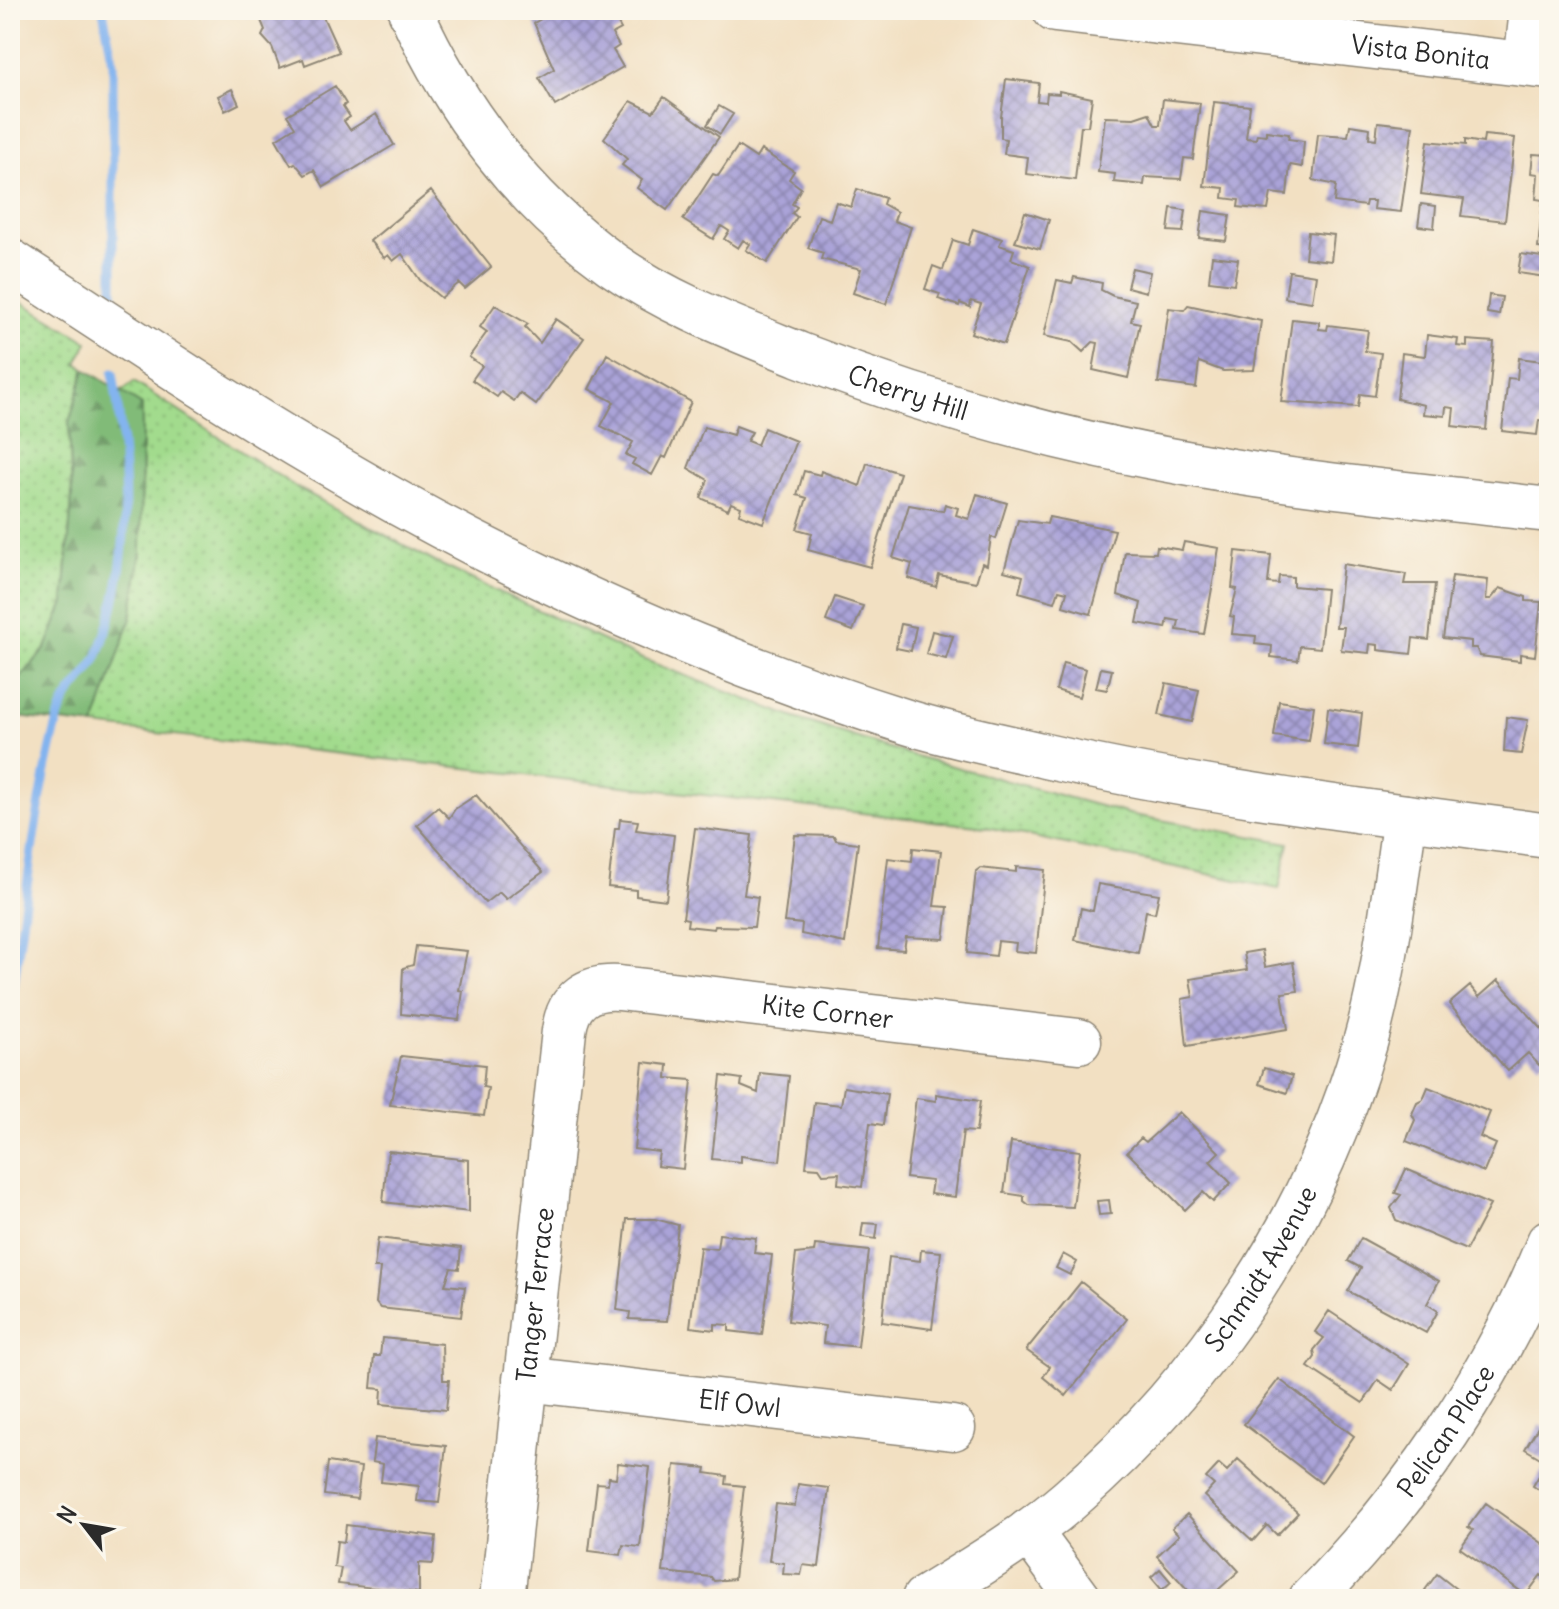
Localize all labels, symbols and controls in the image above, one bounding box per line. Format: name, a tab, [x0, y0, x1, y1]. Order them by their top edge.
street label: Vista Bonita	[1349, 27, 1492, 76]
street label: Cherry Hill	[844, 357, 972, 427]
street label: Kite Corner	[760, 988, 896, 1036]
street label: Schmidt Avenue	[1197, 1180, 1324, 1358]
street label: Tanger Terrace	[509, 1206, 561, 1384]
street label: Pelican Place	[1390, 1359, 1502, 1504]
street label: Elf Owl	[697, 1382, 782, 1424]
north arrow	[44, 1485, 124, 1565]
text: N	[51, 1501, 83, 1528]

